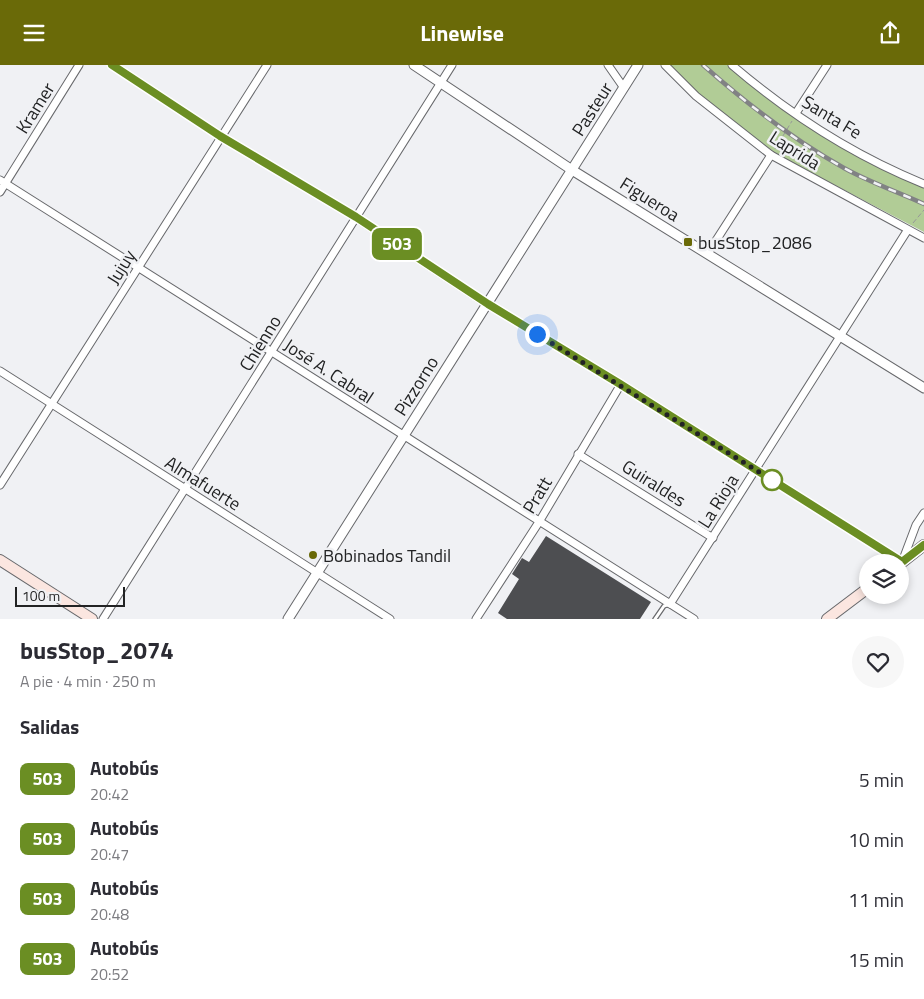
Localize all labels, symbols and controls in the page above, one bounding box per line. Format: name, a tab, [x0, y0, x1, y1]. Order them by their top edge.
text: Linewise	[420, 16, 504, 50]
icon: menu	[20, 19, 48, 47]
icon: share	[876, 19, 904, 47]
street label: Kramer	[9, 77, 61, 139]
street label: Pasteur	[565, 77, 619, 141]
street label: Santa Fe	[797, 88, 867, 146]
street label: Laprida	[764, 124, 826, 176]
street label: Figueroa	[615, 170, 685, 228]
line badge: 503	[368, 228, 426, 260]
place label: busStop_2086	[698, 229, 812, 256]
text: 503	[382, 230, 412, 257]
marker: busStop_2086	[682, 236, 694, 248]
street label: Jujuy	[100, 244, 142, 290]
street label: Chienno	[232, 310, 288, 376]
your location	[525, 322, 550, 347]
street label: José A. Cabral	[279, 332, 379, 410]
street label: Pizzorno	[387, 351, 445, 421]
street label: Almafuerte	[160, 449, 246, 517]
street label: Guiraldes	[617, 453, 691, 513]
street label: La Rioja	[691, 469, 745, 533]
unlabelled marker	[761, 469, 783, 491]
street label: Pratt	[515, 471, 559, 518]
place label: Bobinados Tandil	[323, 542, 451, 569]
marker: Bobinados Tandil	[307, 549, 319, 561]
map controls	[859, 554, 909, 604]
button: layers	[859, 554, 909, 604]
scale bar	[15, 584, 125, 607]
text: 100 m	[22, 585, 60, 606]
text: busStop_2074	[20, 632, 174, 668]
button: heart	[852, 636, 904, 688]
text: A pie · 4 min · 250 m	[20, 669, 156, 693]
text: Salidas	[20, 712, 79, 741]
text: Autobús	[90, 753, 159, 782]
text: 503	[32, 765, 63, 792]
text: 5 min	[859, 765, 904, 794]
text: 20:42	[90, 782, 129, 806]
text: Autobús	[90, 813, 159, 842]
text: 503	[32, 825, 63, 852]
text: 10 min	[848, 825, 904, 854]
text: 20:47	[90, 842, 129, 866]
text: Autobús	[90, 873, 159, 902]
text: 503	[32, 885, 63, 912]
text: 11 min	[848, 885, 904, 914]
text: 20:48	[90, 902, 129, 926]
text: Autobús	[90, 933, 159, 962]
text: 503	[32, 945, 63, 972]
text: 15 min	[848, 945, 904, 974]
text: 20:52	[90, 962, 129, 986]

